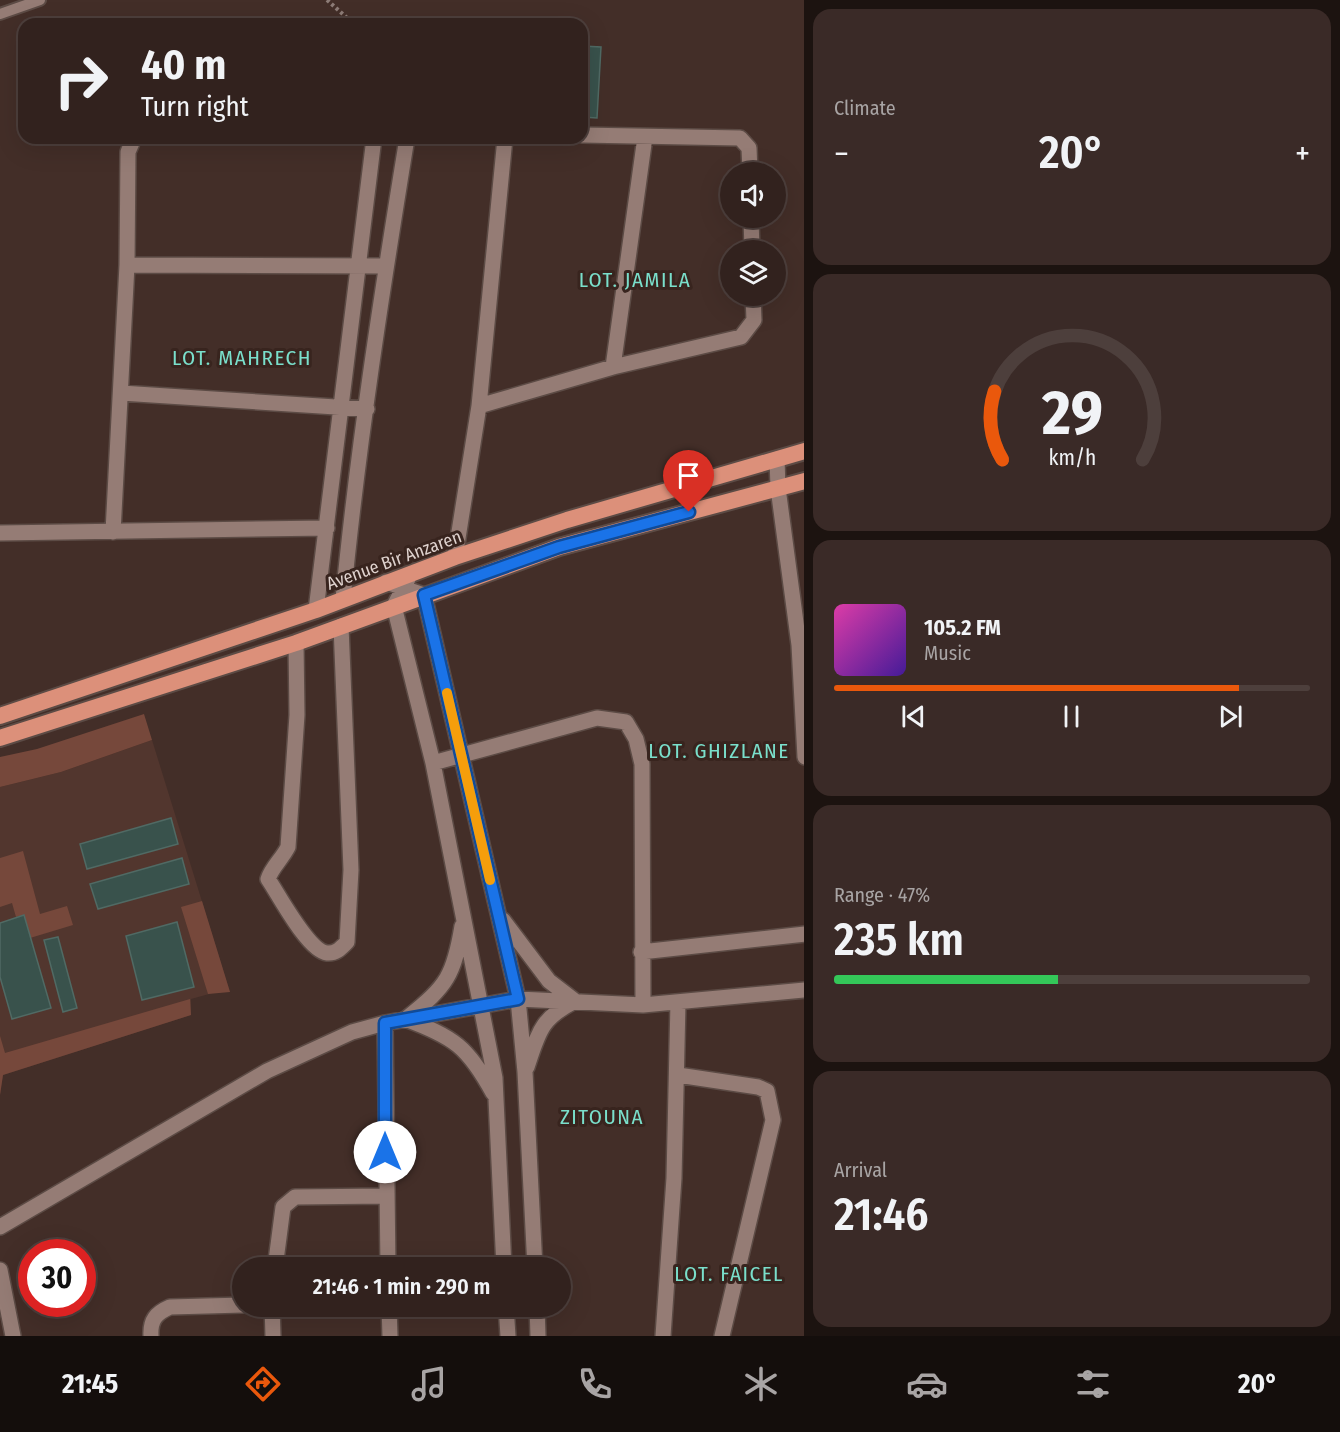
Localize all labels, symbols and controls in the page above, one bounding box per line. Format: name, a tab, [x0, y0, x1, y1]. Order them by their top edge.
text: 40 m	[141, 40, 226, 90]
icon: right	[42, 42, 120, 120]
text: Turn right	[141, 91, 249, 123]
text: Climate	[834, 96, 896, 120]
text: 20°	[1039, 126, 1105, 180]
text: −	[834, 134, 849, 174]
text: +	[1295, 134, 1310, 174]
map controls	[720, 162, 786, 306]
button: sound	[720, 162, 786, 228]
button: layers	[720, 240, 786, 306]
district label: LOT. JAMILA	[579, 267, 691, 293]
district label: LOT. MAHRECH	[172, 345, 312, 371]
text: 29	[1041, 376, 1102, 451]
text: km/h	[1048, 445, 1096, 471]
pin	[663, 450, 714, 512]
icon: arrive	[672, 459, 705, 492]
street label: Avenue Bir Anzaren	[323, 525, 465, 595]
text: 105.2 FM	[924, 614, 1001, 641]
text: Music	[924, 641, 971, 665]
icon: previous	[897, 700, 930, 733]
icon: pause	[1055, 700, 1088, 733]
icon: next	[1214, 700, 1247, 733]
district label: LOT. GHIZLANE	[648, 738, 790, 764]
text: Range · 47%	[834, 883, 930, 907]
text: 235 km	[834, 913, 964, 967]
district label: ZITOUNA	[560, 1104, 644, 1130]
position arrow	[353, 1120, 417, 1184]
text: Arrival	[834, 1158, 887, 1182]
text: 21:46	[834, 1188, 929, 1242]
speed limit sign: 30	[18, 1239, 96, 1317]
district label: LOT. FAICEL	[674, 1261, 784, 1287]
text: 21:46 · 1 min · 290 m	[313, 1273, 490, 1300]
icon: directions	[242, 1363, 284, 1405]
icon: music	[408, 1363, 450, 1405]
icon: phone	[574, 1363, 616, 1405]
icon: climate	[740, 1363, 782, 1405]
icon: car	[906, 1363, 948, 1405]
icon: filters	[1072, 1363, 1114, 1405]
text: 21:45	[62, 1368, 118, 1400]
text: 20°	[1238, 1368, 1278, 1400]

